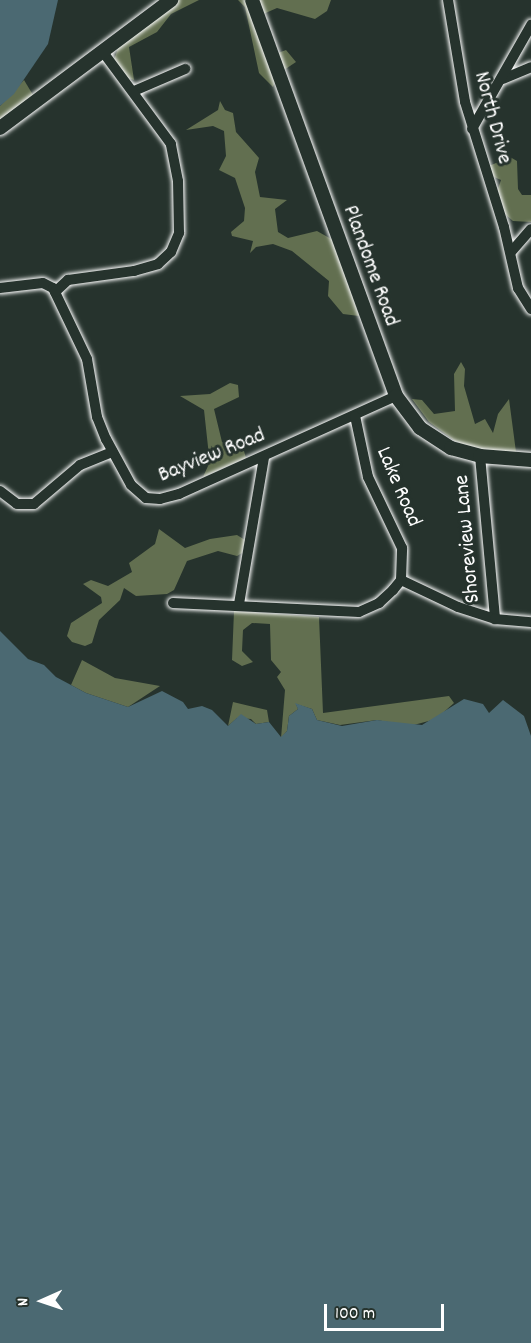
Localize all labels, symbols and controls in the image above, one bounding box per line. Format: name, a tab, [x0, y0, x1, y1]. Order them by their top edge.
street label: North Drive	[467, 69, 517, 167]
street label: Plandome Road	[336, 202, 404, 330]
street label: Bayview Road	[155, 423, 269, 489]
street label: Lake Road	[369, 443, 427, 531]
street label: Shoreview Lane	[449, 474, 487, 604]
north arrow	[12, 1271, 72, 1331]
scale bar	[327, 1292, 447, 1330]
text: N	[12, 1297, 35, 1307]
text: 100 m	[335, 1302, 375, 1327]

